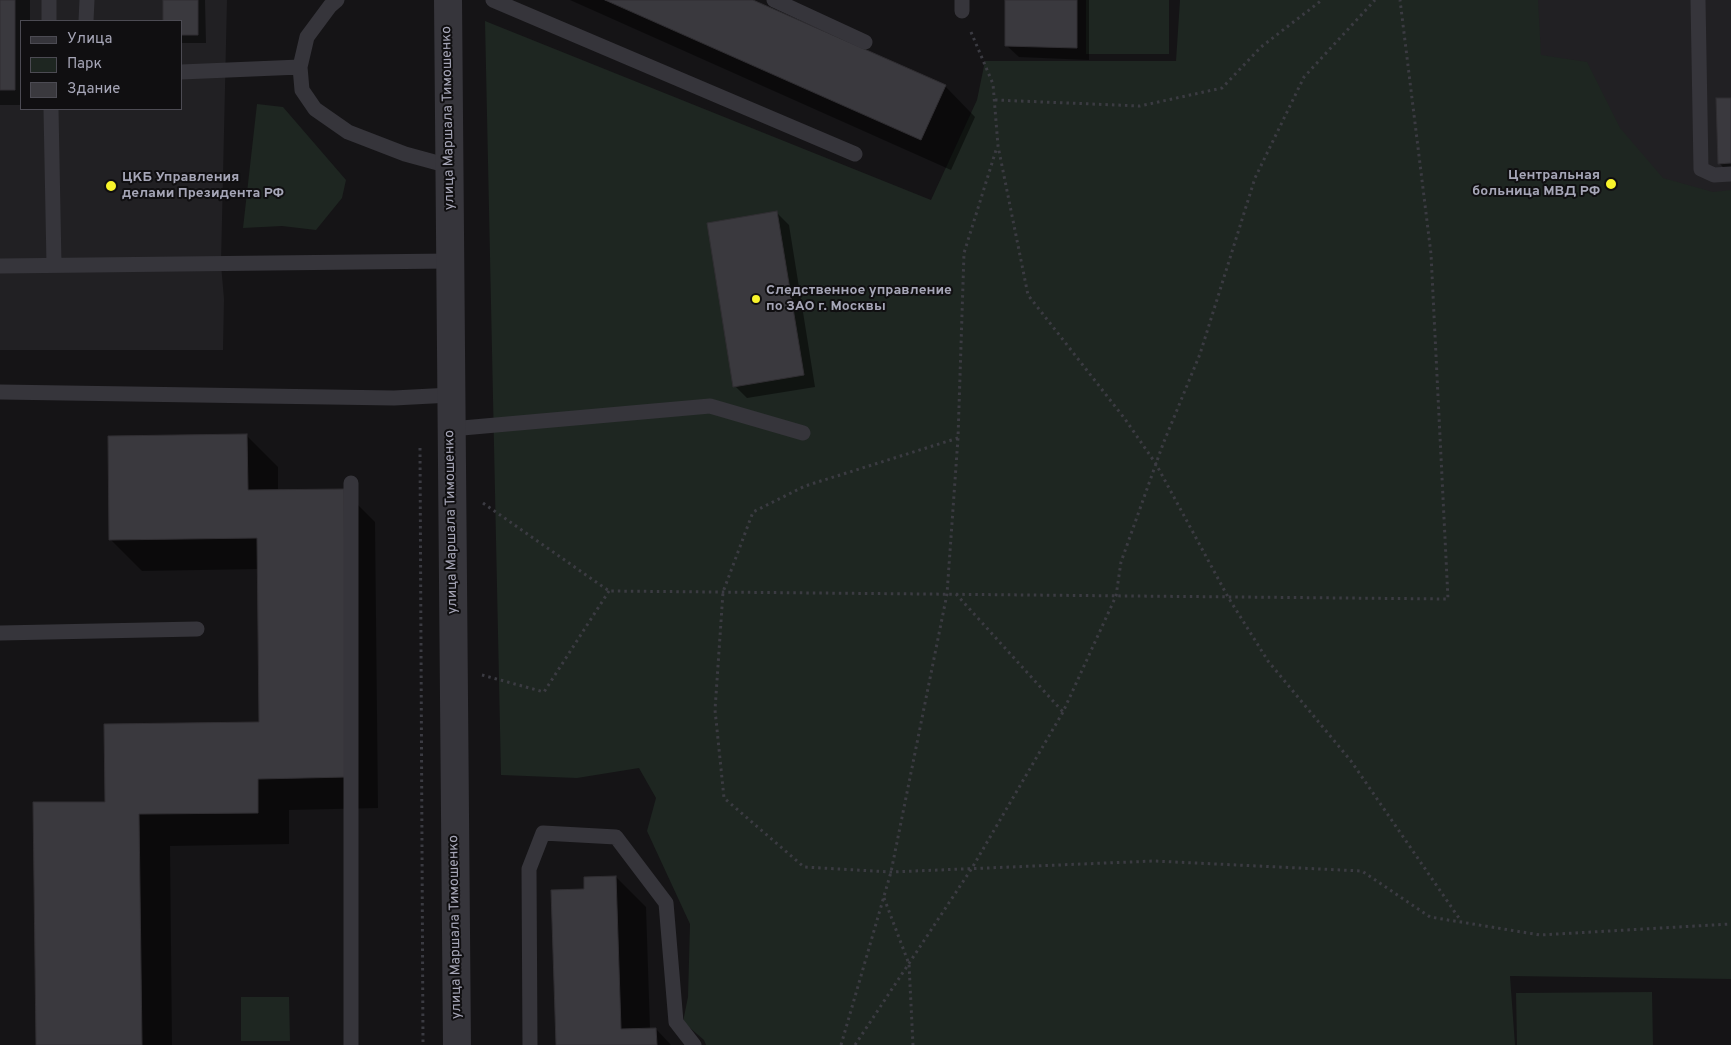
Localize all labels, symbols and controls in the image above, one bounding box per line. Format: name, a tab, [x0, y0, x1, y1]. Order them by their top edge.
legend	[20, 20, 182, 110]
street label: улица Маршала Тимошенко	[439, 26, 459, 210]
text: Улица	[67, 30, 112, 49]
text: Парк	[67, 55, 102, 74]
text: Здание	[67, 80, 120, 99]
place label: Центральная больница МВД РФ	[1472, 168, 1600, 200]
place label: ЦКБ Управления делами Президента РФ	[122, 170, 284, 202]
marker: Центральная больница МВД РФ	[1604, 177, 1618, 191]
marker: ЦКБ Управления делами Президента РФ	[104, 179, 118, 193]
place label: Следственное управление по ЗАО г. Москвы	[766, 283, 952, 316]
marker: Следственное управление по ЗАО г. Москвы	[750, 293, 762, 305]
street label: улица Маршала Тимошенко	[442, 430, 462, 614]
street label: улица Маршала Тимошенко	[446, 835, 466, 1019]

